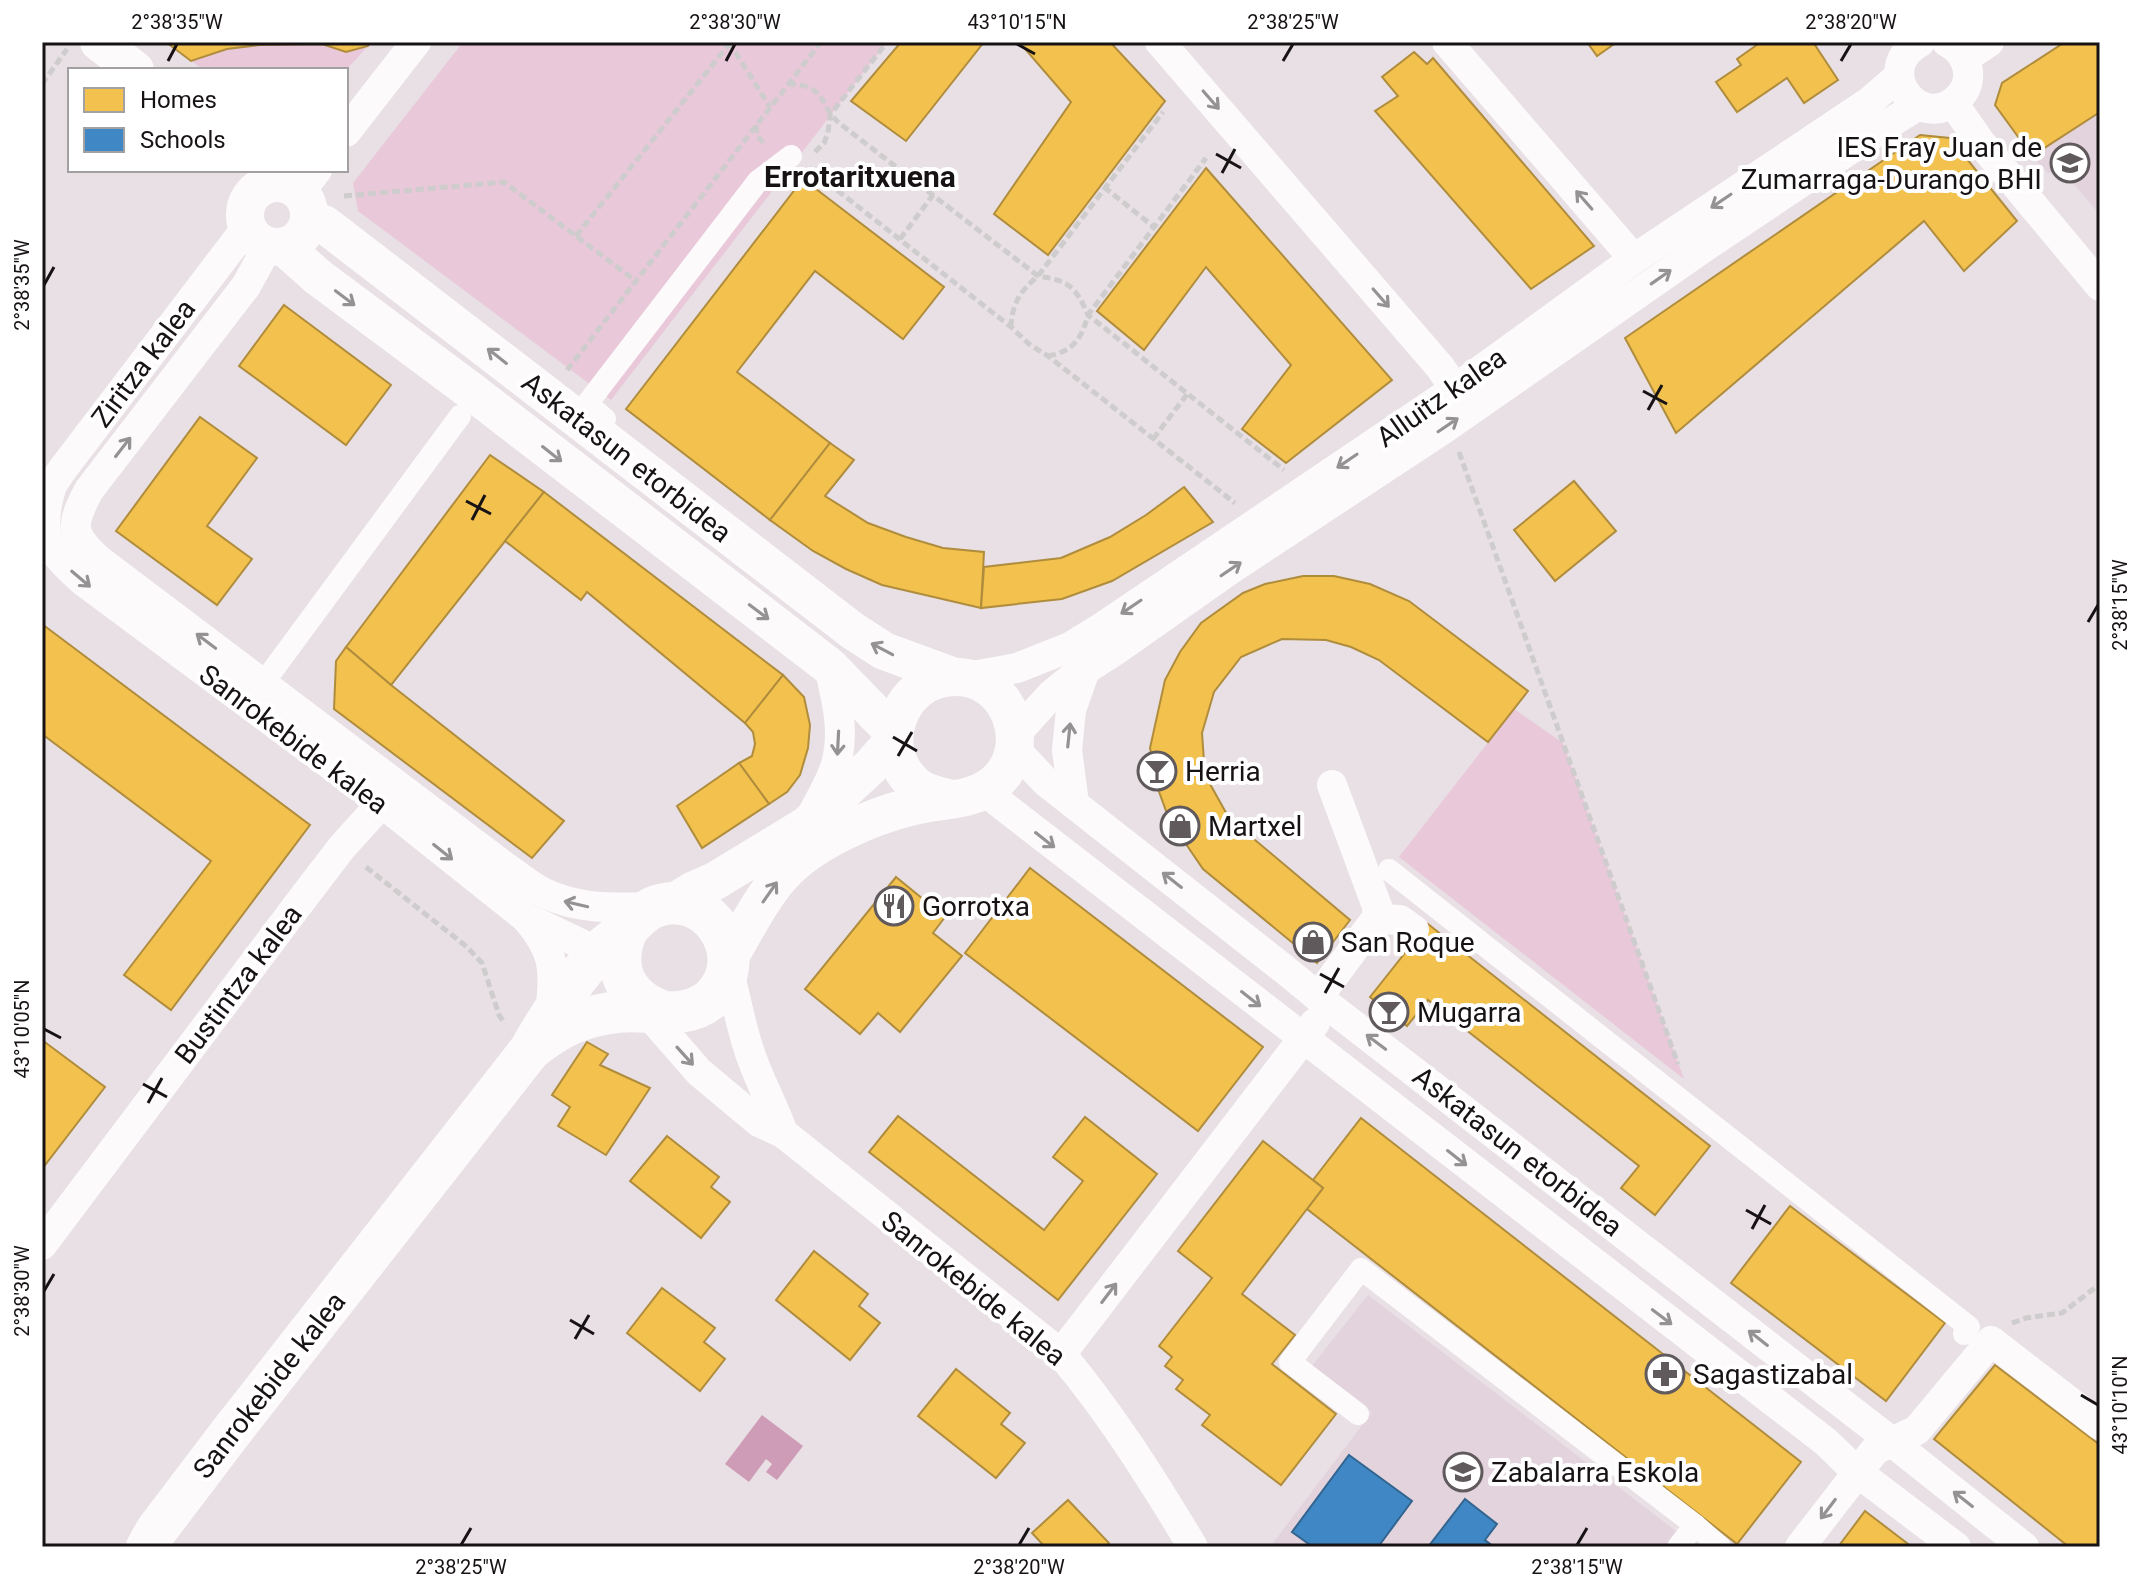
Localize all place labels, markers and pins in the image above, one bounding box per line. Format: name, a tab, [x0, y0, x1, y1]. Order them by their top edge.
place label: IES Fray Juan de Zumarraga-Durango BHI	[1741, 131, 2042, 196]
school or university icon: IES Fray Juan de Zumarraga-Durango BHI	[2049, 142, 2091, 184]
bar icon: Herria	[1136, 750, 1178, 792]
place label: Herria	[1185, 755, 1261, 788]
shop icon: Martxel	[1159, 805, 1201, 847]
place label: Martxel	[1208, 810, 1302, 843]
restaurant icon: Gorrotxa	[873, 885, 915, 927]
place label: Gorrotxa	[922, 890, 1030, 923]
shop icon: San Roque	[1292, 921, 1334, 963]
place label: San Roque	[1341, 926, 1475, 959]
bar icon: Mugarra	[1368, 991, 1410, 1033]
place label: Mugarra	[1417, 996, 1522, 1029]
pharmacy icon: Sagastizabal	[1644, 1353, 1686, 1395]
place label: Sagastizabal	[1693, 1358, 1853, 1391]
school or university icon: Zabalarra Eskola	[1442, 1451, 1484, 1493]
place label: Zabalarra Eskola	[1491, 1456, 1699, 1489]

